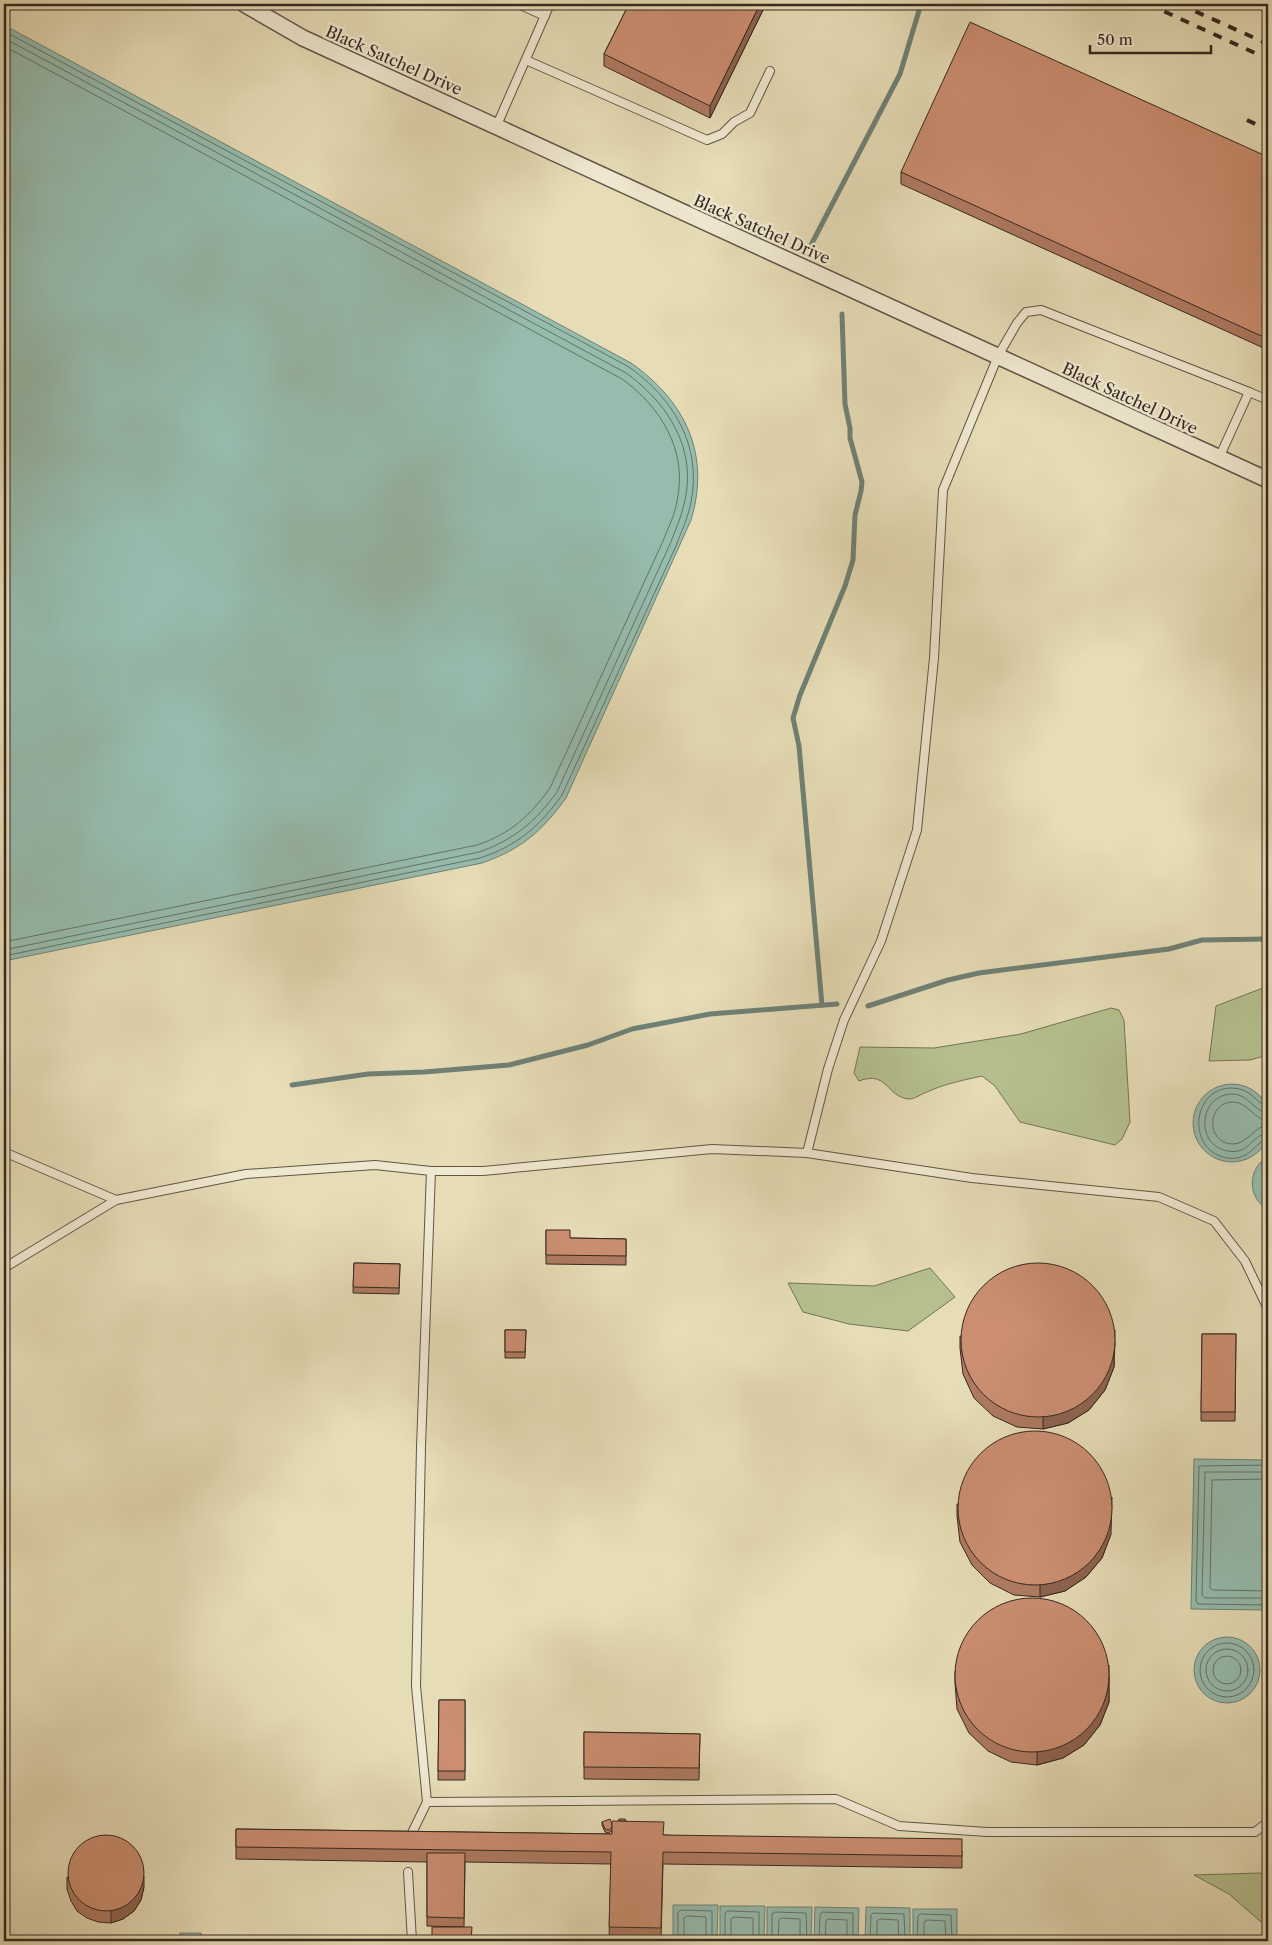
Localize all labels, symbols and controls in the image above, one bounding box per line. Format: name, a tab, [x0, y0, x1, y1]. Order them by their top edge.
street label: Black Satchel Drive	[323, 21, 465, 99]
scale bar	[1090, 22, 1211, 54]
text: 50 m	[1097, 30, 1133, 49]
street label: Black Satchel Drive	[691, 190, 833, 268]
street label: Black Satchel Drive	[1059, 358, 1201, 438]

